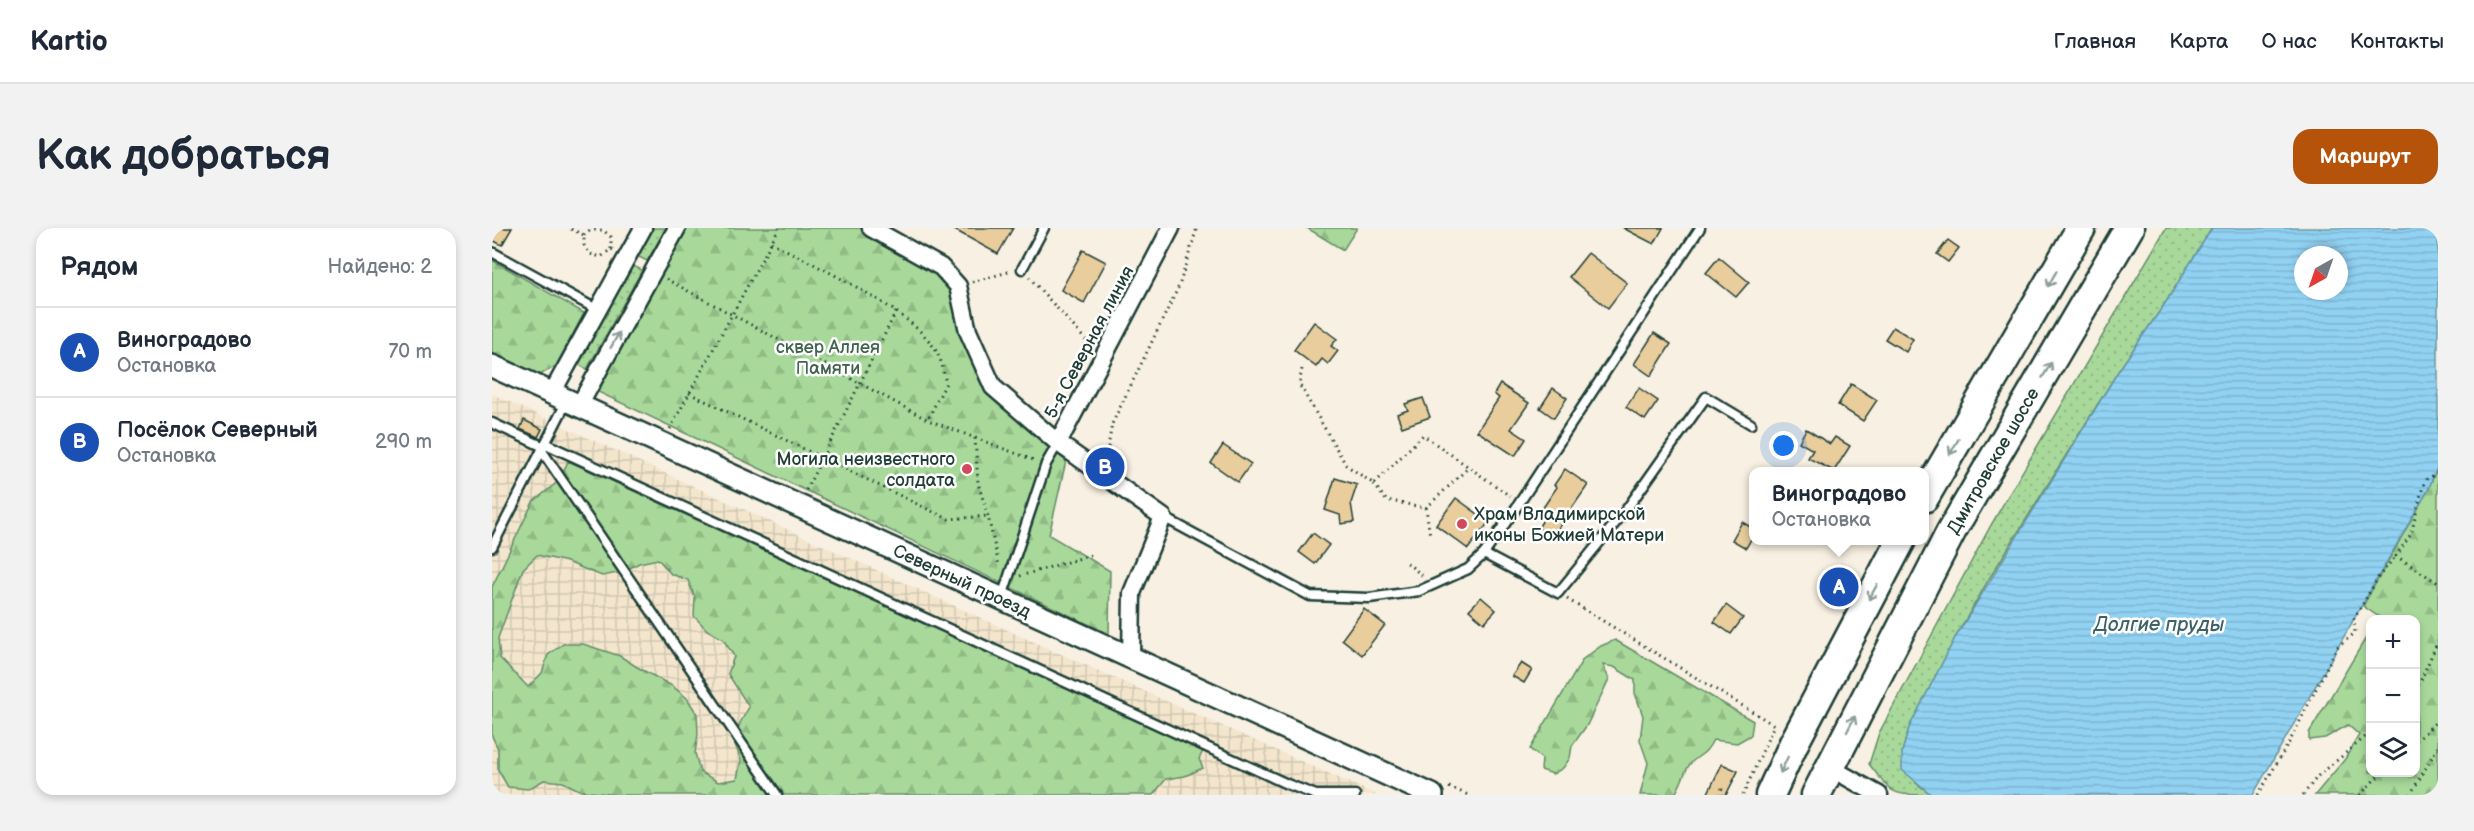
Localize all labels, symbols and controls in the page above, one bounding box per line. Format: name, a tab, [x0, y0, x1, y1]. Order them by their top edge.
text: Kartio	[30, 25, 108, 58]
text: Главная	[2053, 29, 2136, 54]
text: Карта	[2169, 29, 2228, 54]
text: О нас	[2261, 29, 2317, 54]
text: Контакты	[2350, 29, 2444, 54]
button: Маршрут	[2293, 129, 2438, 184]
text: Как добраться	[36, 131, 331, 182]
north arrow	[2294, 246, 2348, 300]
text: Рядом	[60, 252, 138, 283]
text: Найдено: 2	[328, 255, 432, 279]
street label: 5-я Северная линия	[1040, 262, 1139, 422]
one-way arrow	[2045, 270, 2057, 287]
text: Виноградово	[117, 327, 252, 354]
one-way arrow	[610, 331, 621, 349]
park label: сквер Аллея Памяти	[776, 337, 880, 379]
text: A	[73, 340, 86, 364]
text: 70 m	[388, 340, 432, 364]
text: Остановка	[117, 354, 216, 378]
one-way arrow	[2041, 362, 2053, 379]
street label: Дмитровское шоссе	[1943, 384, 2044, 538]
text: Посёлок Северный	[117, 417, 318, 444]
text: B	[72, 430, 87, 454]
text: 290 m	[375, 430, 432, 454]
your location	[1769, 431, 1798, 460]
one-way arrow	[1948, 438, 1960, 455]
text: Остановка	[117, 444, 216, 468]
pin: B	[1086, 444, 1124, 490]
place label: Могила неизвестного солдата	[777, 449, 955, 491]
marker: Могила неизвестного солдата	[960, 462, 974, 476]
popup	[1749, 467, 1929, 545]
text: Виноградово	[1772, 481, 1906, 508]
place label: Храм Владимирской иконы Божией Матери	[1474, 504, 1664, 546]
text: Остановка	[1772, 508, 1871, 532]
marker: Храм Владимирской иконы Божией Матери	[1455, 517, 1469, 531]
street label: Северный проезд	[890, 540, 1034, 623]
pin: A	[1820, 564, 1858, 610]
one-way arrow	[1867, 583, 1879, 600]
water label: Долгие пруды	[2092, 613, 2225, 637]
map controls	[2366, 615, 2420, 777]
button: +	[2366, 615, 2420, 669]
button: −	[2366, 669, 2420, 723]
one-way arrow	[1846, 715, 1857, 733]
button: layers	[2366, 723, 2420, 777]
one-way arrow	[1777, 756, 1789, 774]

